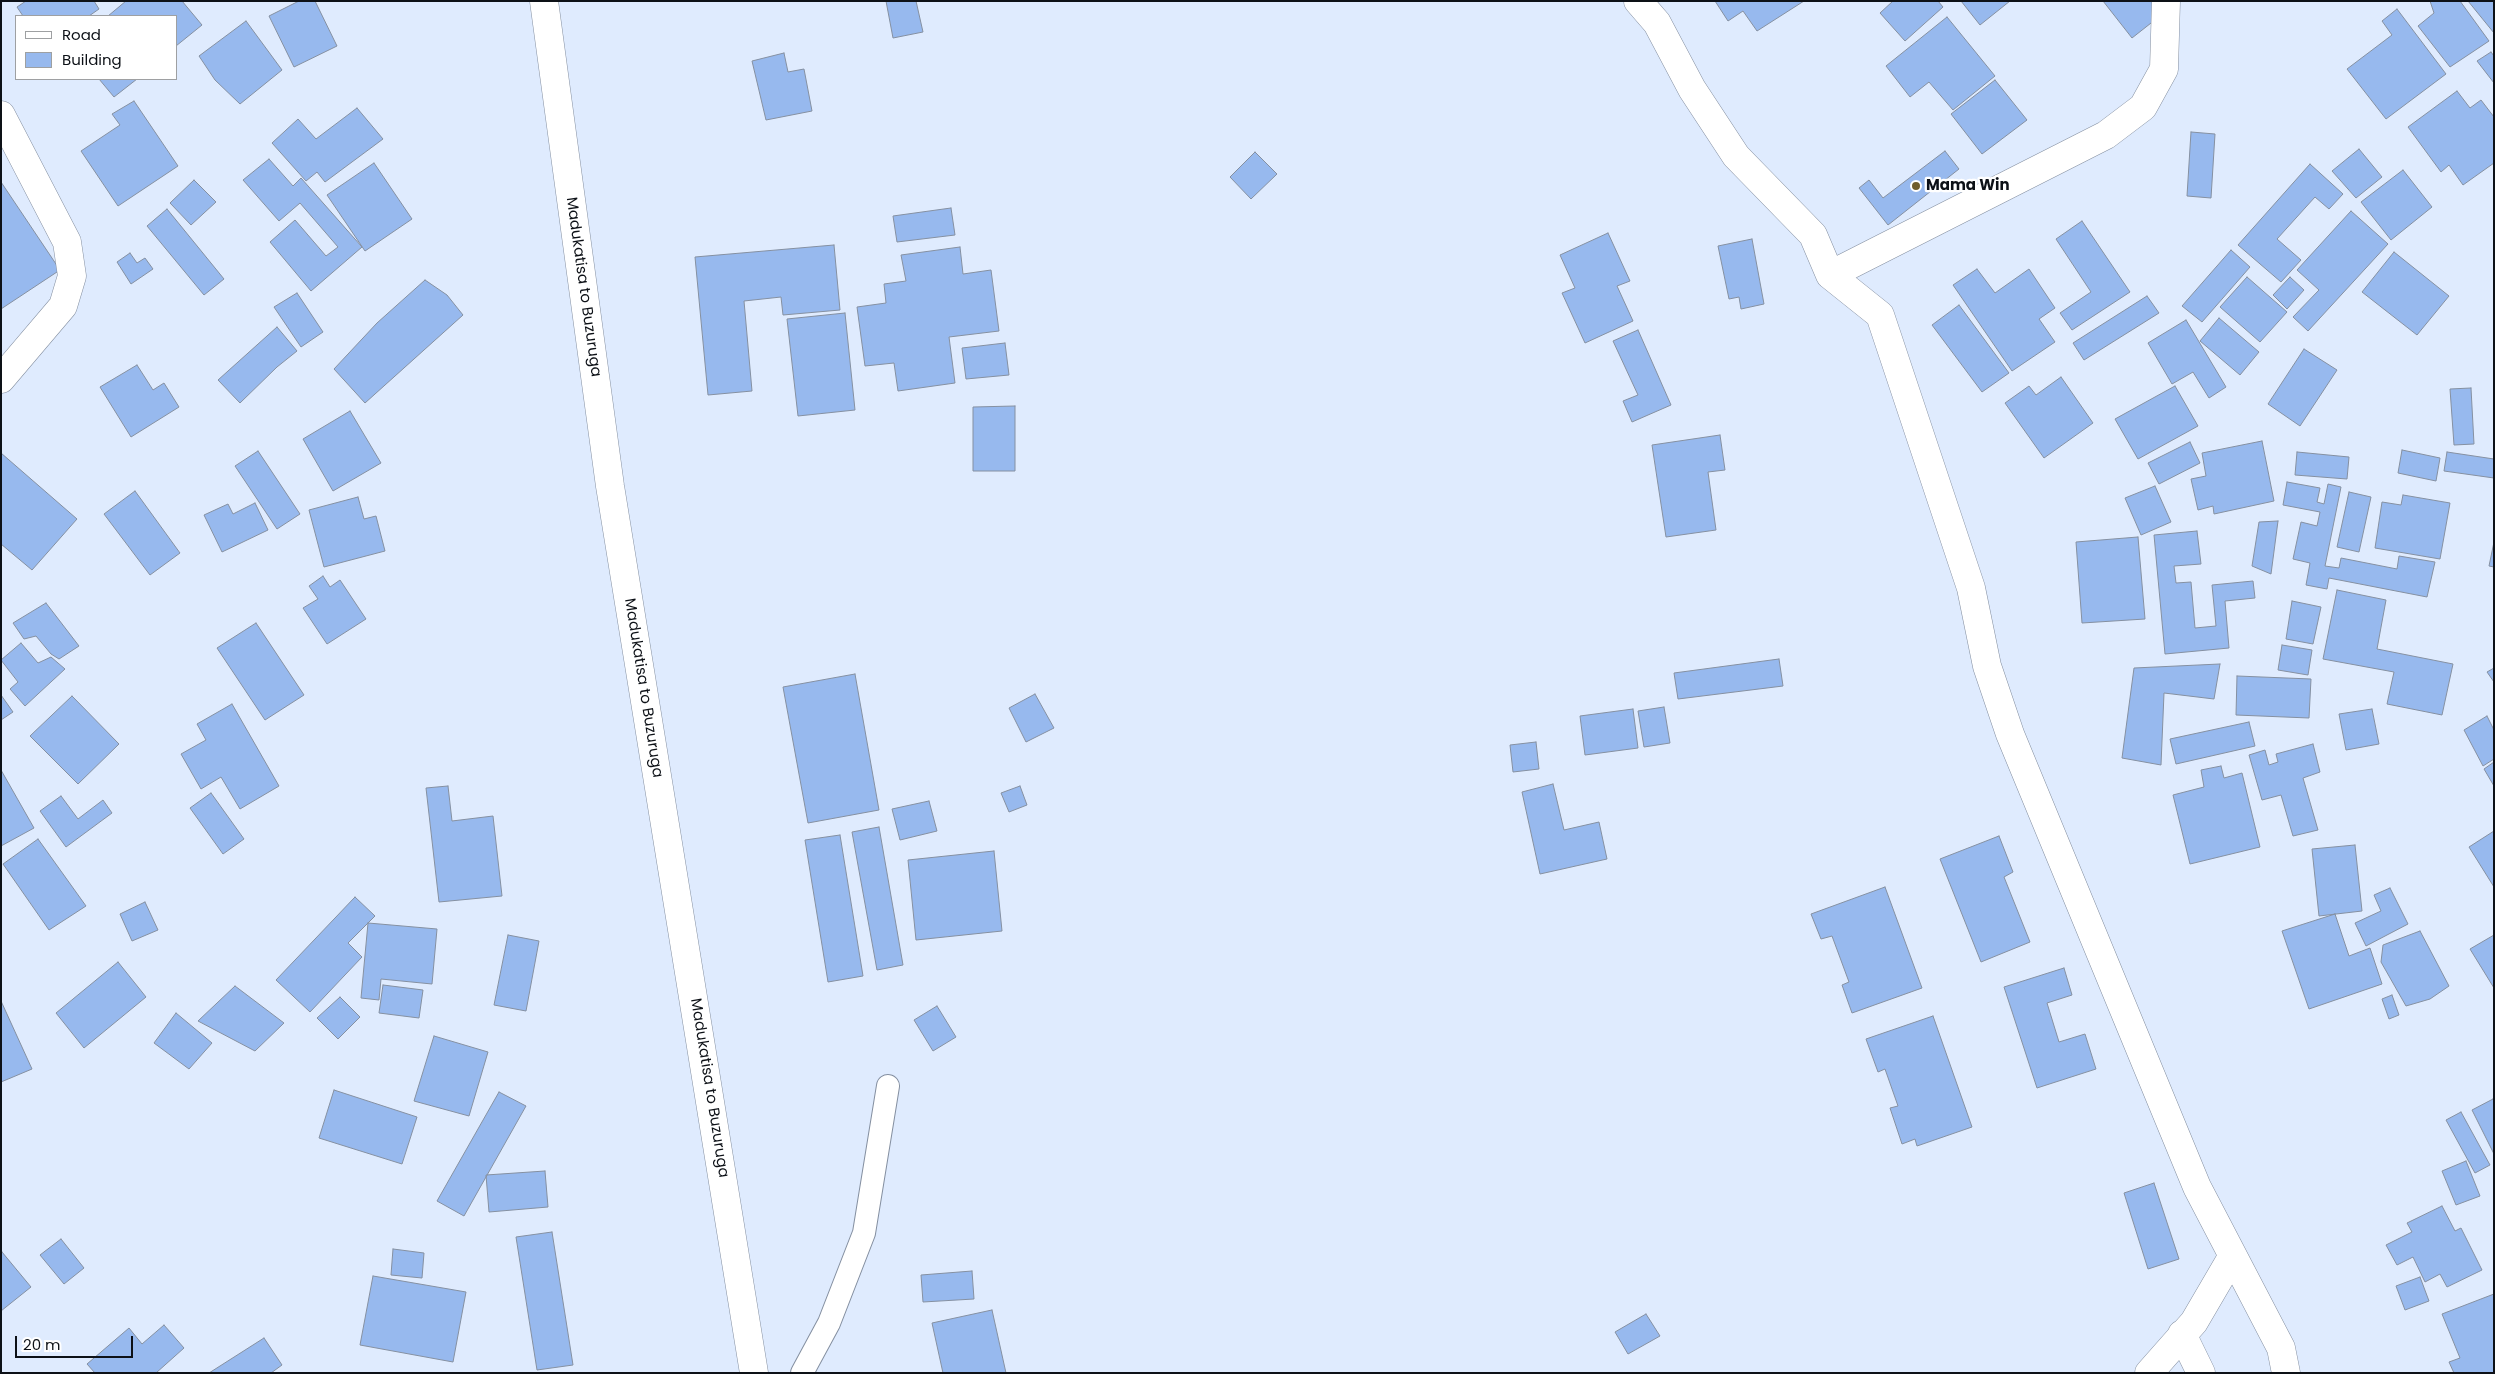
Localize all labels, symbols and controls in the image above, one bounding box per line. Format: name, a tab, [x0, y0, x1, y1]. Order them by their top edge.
legend	[15, 15, 178, 80]
text: Road	[62, 24, 101, 45]
text: Building	[62, 49, 122, 70]
place label: Mama Win	[1926, 177, 2010, 195]
marker: Mama Win	[1910, 180, 1922, 192]
street label: Madukatisa to Buzuruga	[561, 196, 605, 378]
street label: Madukatisa to Buzuruga	[620, 597, 666, 779]
street label: Madukatisa to Buzuruga	[686, 997, 732, 1179]
scale bar	[18, 1326, 135, 1358]
text: 20 m	[23, 1334, 61, 1355]

